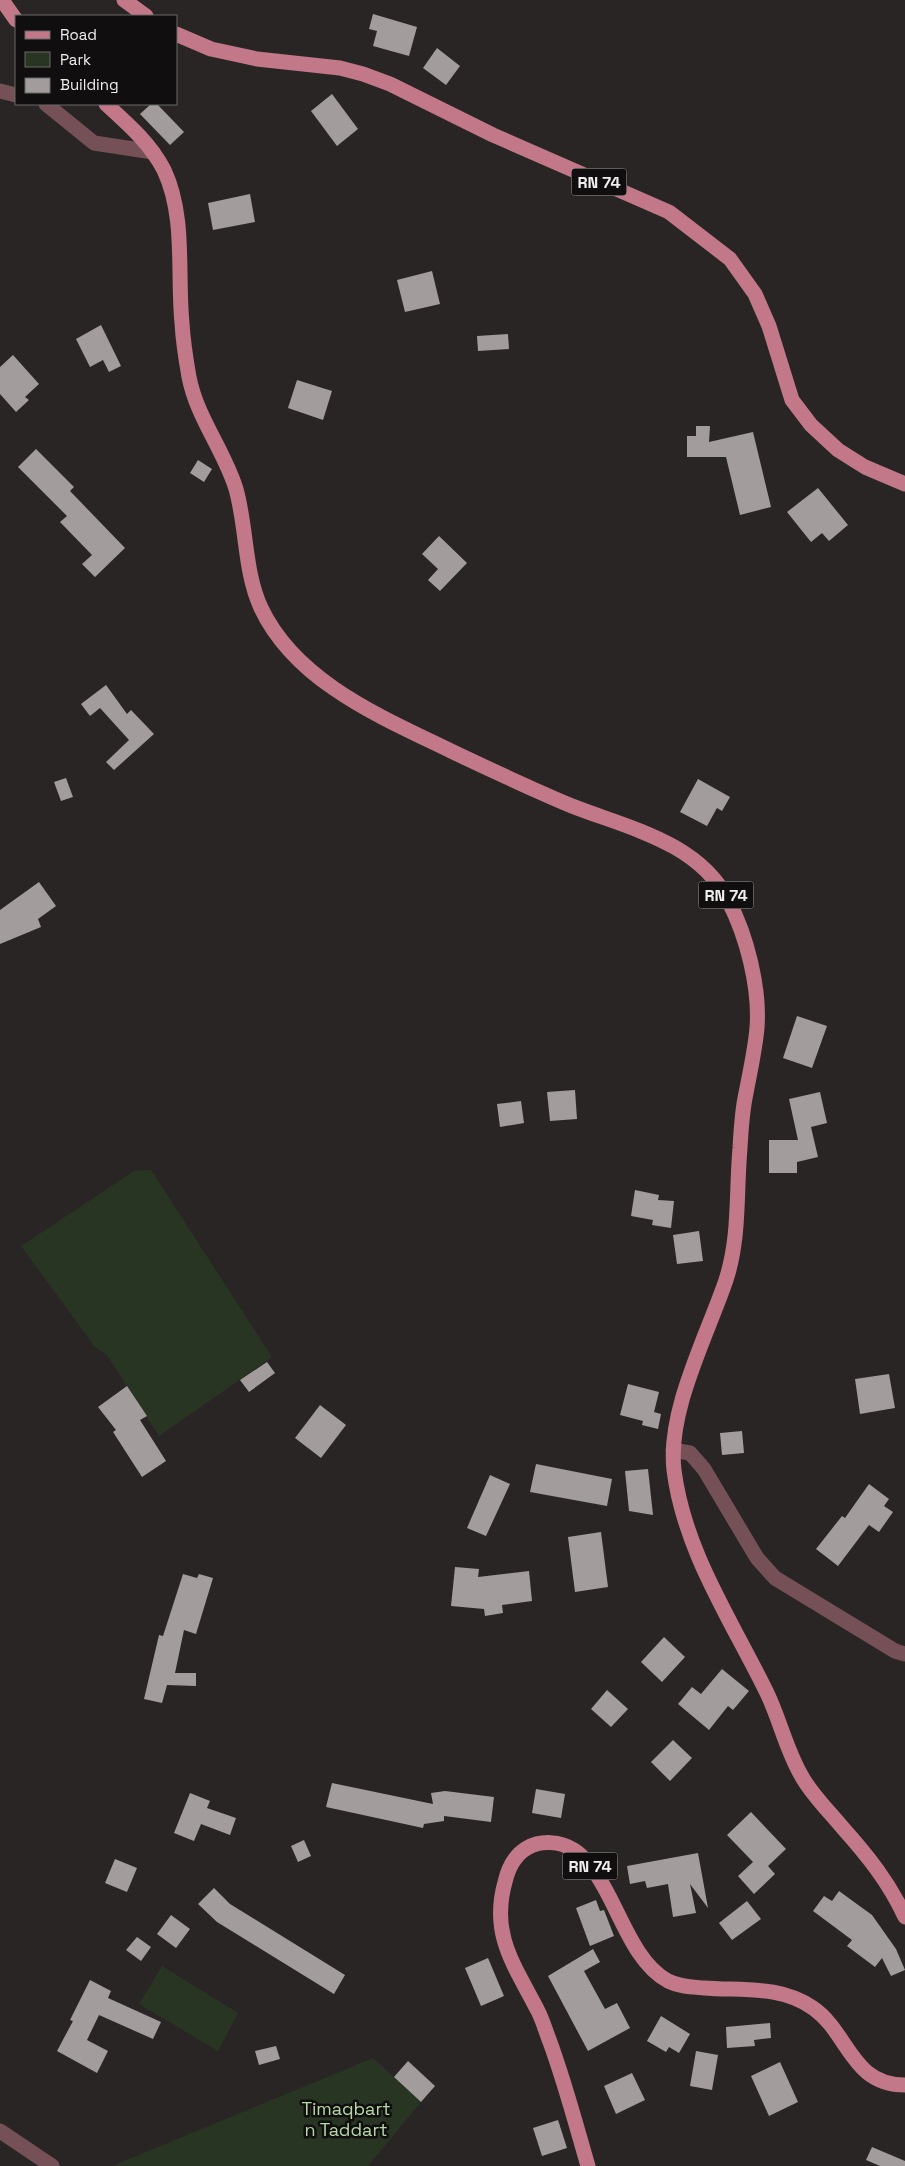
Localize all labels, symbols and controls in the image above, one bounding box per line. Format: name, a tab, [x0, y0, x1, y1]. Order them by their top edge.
legend	[15, 15, 178, 105]
text: Road	[60, 25, 97, 44]
text: Park	[60, 50, 91, 69]
text: Building	[60, 75, 119, 94]
road number: RN 74	[572, 168, 626, 196]
road number: RN 74	[698, 882, 754, 908]
road number: RN 74	[562, 1852, 618, 1880]
park label: Timaqbart n Taddart	[301, 2097, 391, 2141]

